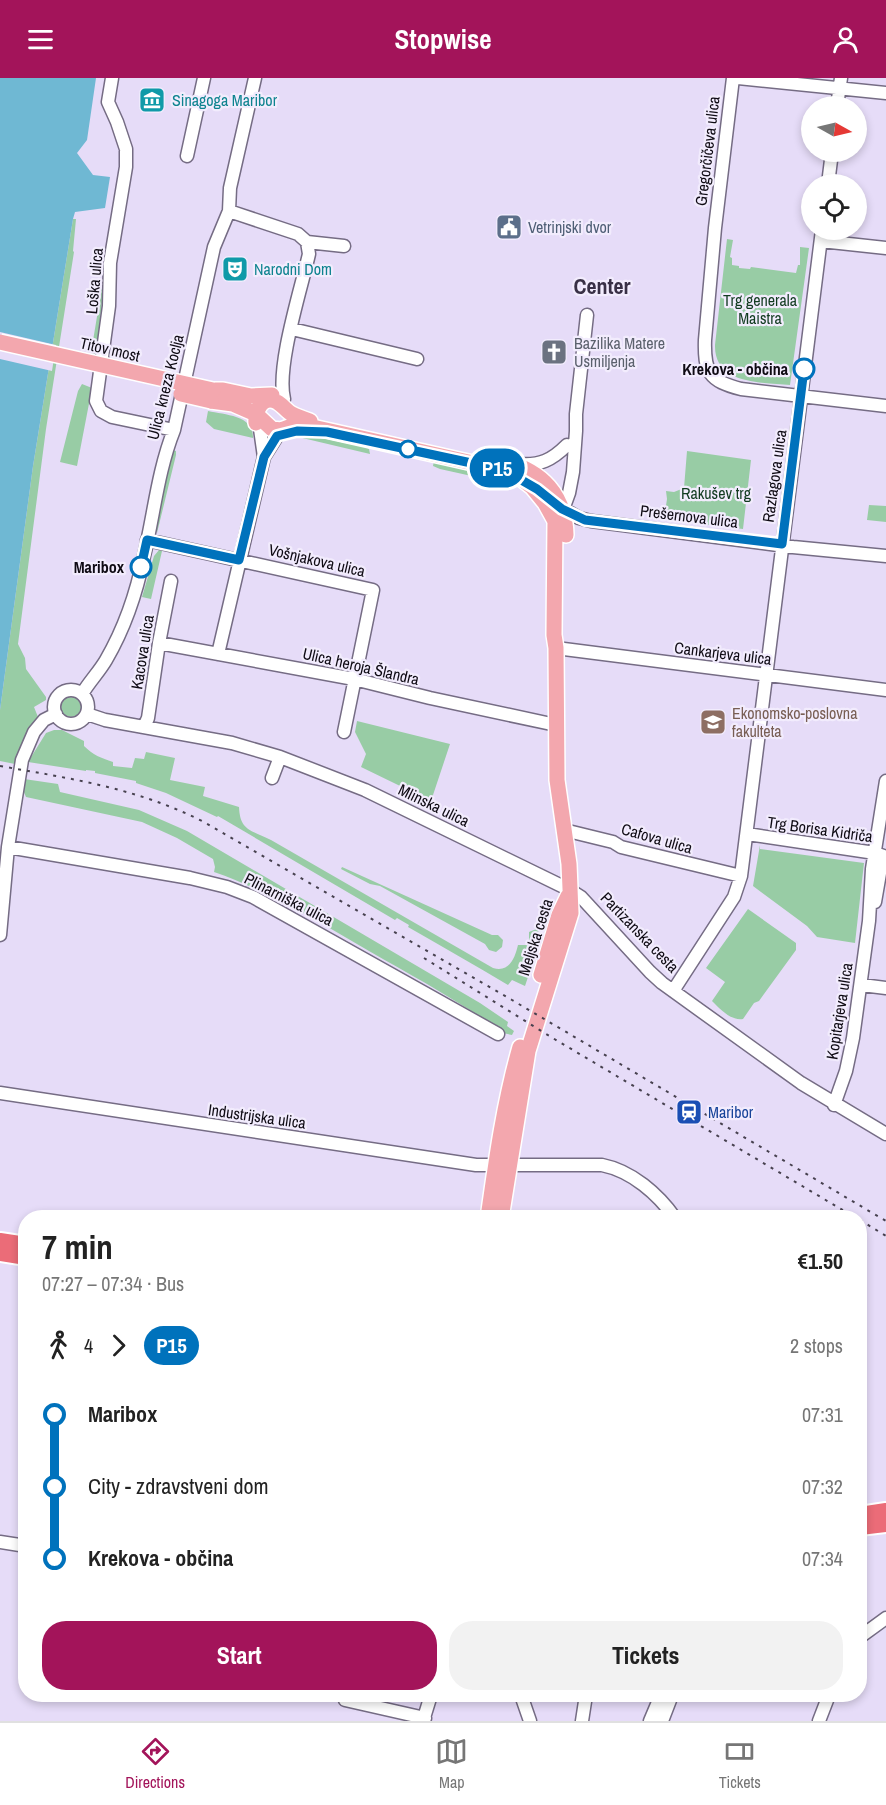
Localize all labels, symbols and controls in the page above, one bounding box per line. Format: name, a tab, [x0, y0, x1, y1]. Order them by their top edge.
text: Stopwise	[394, 21, 492, 57]
icon: menu	[24, 23, 57, 56]
icon: person	[829, 23, 862, 56]
museum icon: Sinagoga Maribor	[137, 85, 167, 115]
place label: Sinagoga Maribor	[172, 89, 278, 111]
street label: Gregorčičeva ulica	[689, 94, 725, 207]
north arrow	[801, 96, 867, 162]
map controls	[801, 96, 867, 240]
button: locate	[801, 174, 867, 240]
public building icon: Vetrinjski dvor	[494, 212, 524, 242]
place label: Vetrinjski dvor	[528, 216, 612, 238]
street label: Loška ulica	[80, 246, 108, 315]
theatre icon: Narodni Dom	[220, 254, 250, 284]
place label: Narodni Dom	[254, 258, 332, 280]
district label: Center	[573, 271, 631, 301]
park label: Trg generala Maistra	[723, 289, 798, 329]
street label: Titov most	[78, 331, 143, 367]
street label: Ulica kneza Koclja	[141, 331, 189, 442]
place label: Bazilika Matere Usmiljenja	[574, 332, 665, 372]
church icon: Bazilika Matere Usmiljenja	[539, 337, 569, 367]
place label: Krekova - občina	[682, 358, 789, 380]
marker: Krekova - občina	[793, 358, 815, 380]
street label: Razlagova ulica	[757, 428, 791, 524]
unlabelled marker	[399, 440, 417, 458]
line badge: P15	[462, 448, 532, 488]
text: P15	[482, 454, 512, 483]
park label: Rakušev trg	[681, 482, 752, 504]
street label: Prešernova ulica	[639, 499, 740, 533]
street label: Vošnjakova ulica	[267, 538, 368, 582]
place label: Maribox	[74, 556, 125, 578]
marker: Maribox	[130, 556, 152, 578]
street label: Kacova ulica	[125, 612, 159, 691]
street label: Cankarjeva ulica	[673, 636, 774, 670]
street label: Ulica heroja Šlandra	[301, 642, 422, 690]
place label: Ekonomsko-poslovna fakulteta	[732, 702, 858, 742]
school or university icon: Ekonomsko-poslovna fakulteta	[698, 707, 728, 737]
street label: Mlinska ulica	[395, 778, 474, 832]
street label: Trg Borisa Kidriča	[766, 811, 875, 847]
street label: Cafova ulica	[619, 817, 696, 859]
street label: Plinarniška ulica	[241, 867, 338, 931]
street label: Partizanska cesta	[596, 887, 685, 978]
street label: Meljska cesta	[512, 895, 558, 978]
street label: Kopitarjeva ulica	[820, 960, 858, 1061]
station icon: Maribor	[674, 1097, 704, 1127]
street label: Industrijska ulica	[207, 1098, 308, 1134]
place label: Maribor	[708, 1101, 754, 1123]
text: 7 min	[42, 1225, 113, 1269]
text: €1.50	[798, 1246, 843, 1276]
text: 07:27 – 07:34 · Bus	[42, 1270, 184, 1297]
icon: walk	[42, 1329, 75, 1362]
icon: forward	[102, 1329, 135, 1362]
text: P15	[156, 1331, 187, 1360]
text: 4	[84, 1332, 93, 1359]
text: 2 stops	[790, 1332, 843, 1359]
text: Maribox	[88, 1399, 157, 1429]
text: 07:31	[802, 1401, 843, 1428]
text: City - zdravstveni dom	[88, 1471, 268, 1501]
text: 07:32	[802, 1473, 843, 1500]
text: Krekova - občina	[88, 1543, 233, 1573]
text: 07:34	[802, 1545, 843, 1572]
button: Start	[42, 1621, 437, 1690]
button: Tickets	[449, 1621, 843, 1690]
tab: Directions	[125, 1735, 185, 1793]
tab: Map	[435, 1735, 468, 1793]
tab: Tickets	[719, 1735, 761, 1793]

